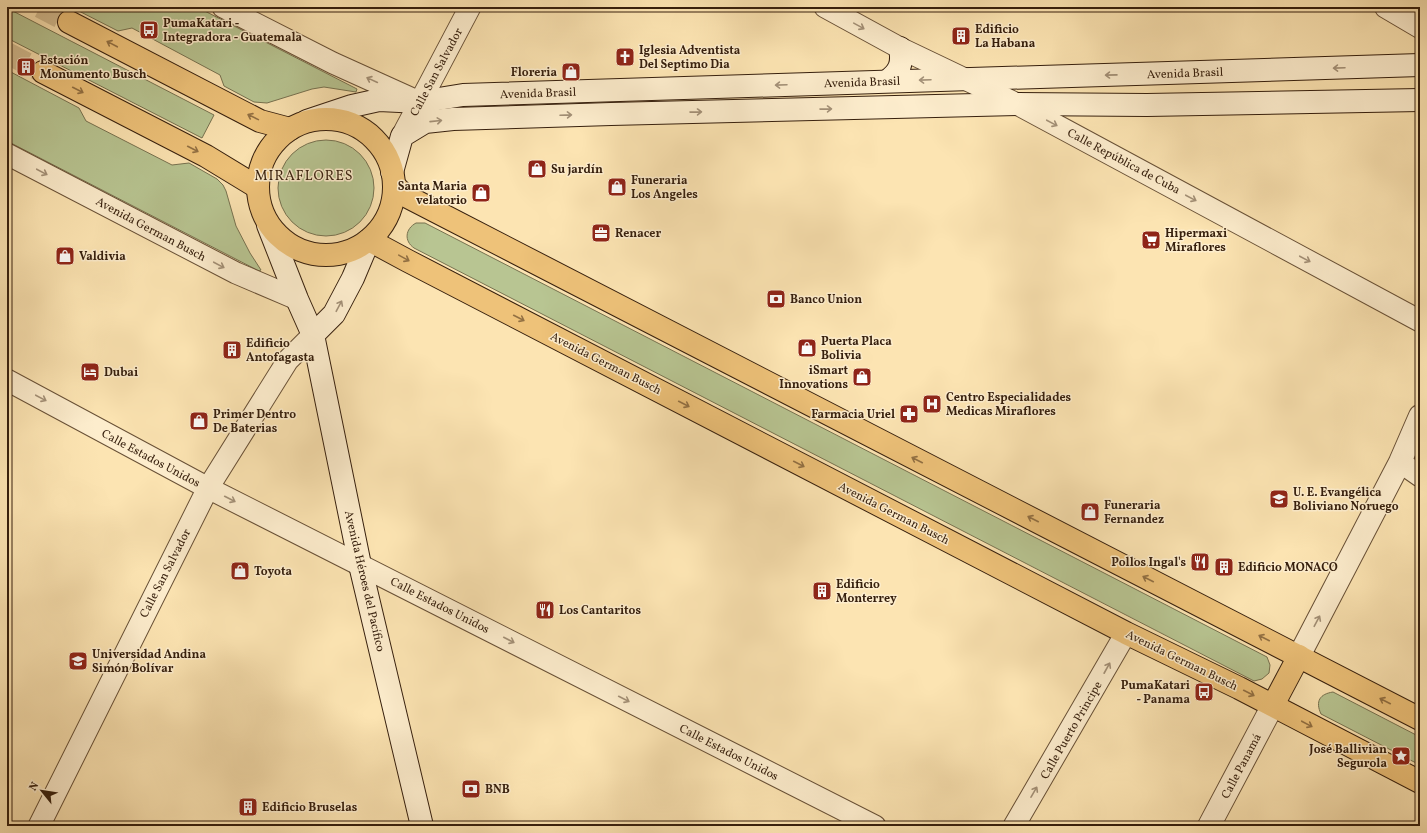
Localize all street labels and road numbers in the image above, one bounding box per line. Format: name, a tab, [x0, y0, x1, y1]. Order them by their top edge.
street label: Calle San Salvador	[407, 25, 467, 119]
street label: Avenida Brasil	[1147, 65, 1224, 83]
street label: Avenida Brasil	[824, 74, 901, 92]
street label: Avenida Brasil	[500, 85, 577, 103]
street label: Calle República de Cuba	[1064, 125, 1183, 198]
street label: Avenida German Busch	[93, 194, 209, 266]
street label: Avenida German Busch	[547, 329, 664, 399]
street label: Calle Estados Unidos	[98, 426, 203, 492]
street label: Avenida German Busch	[835, 479, 952, 549]
street label: Avenida Héroes del Pacífico	[340, 509, 388, 653]
street label: Calle San Salvador	[137, 526, 195, 621]
street label: Calle Estados Unidos	[387, 574, 492, 638]
street label: Avenida German Busch	[1123, 627, 1240, 695]
street label: Calle Puerto Principe	[1037, 678, 1107, 782]
street label: Calle Estados Unidos	[676, 721, 781, 785]
street label: Calle Panamá	[1218, 731, 1266, 802]

